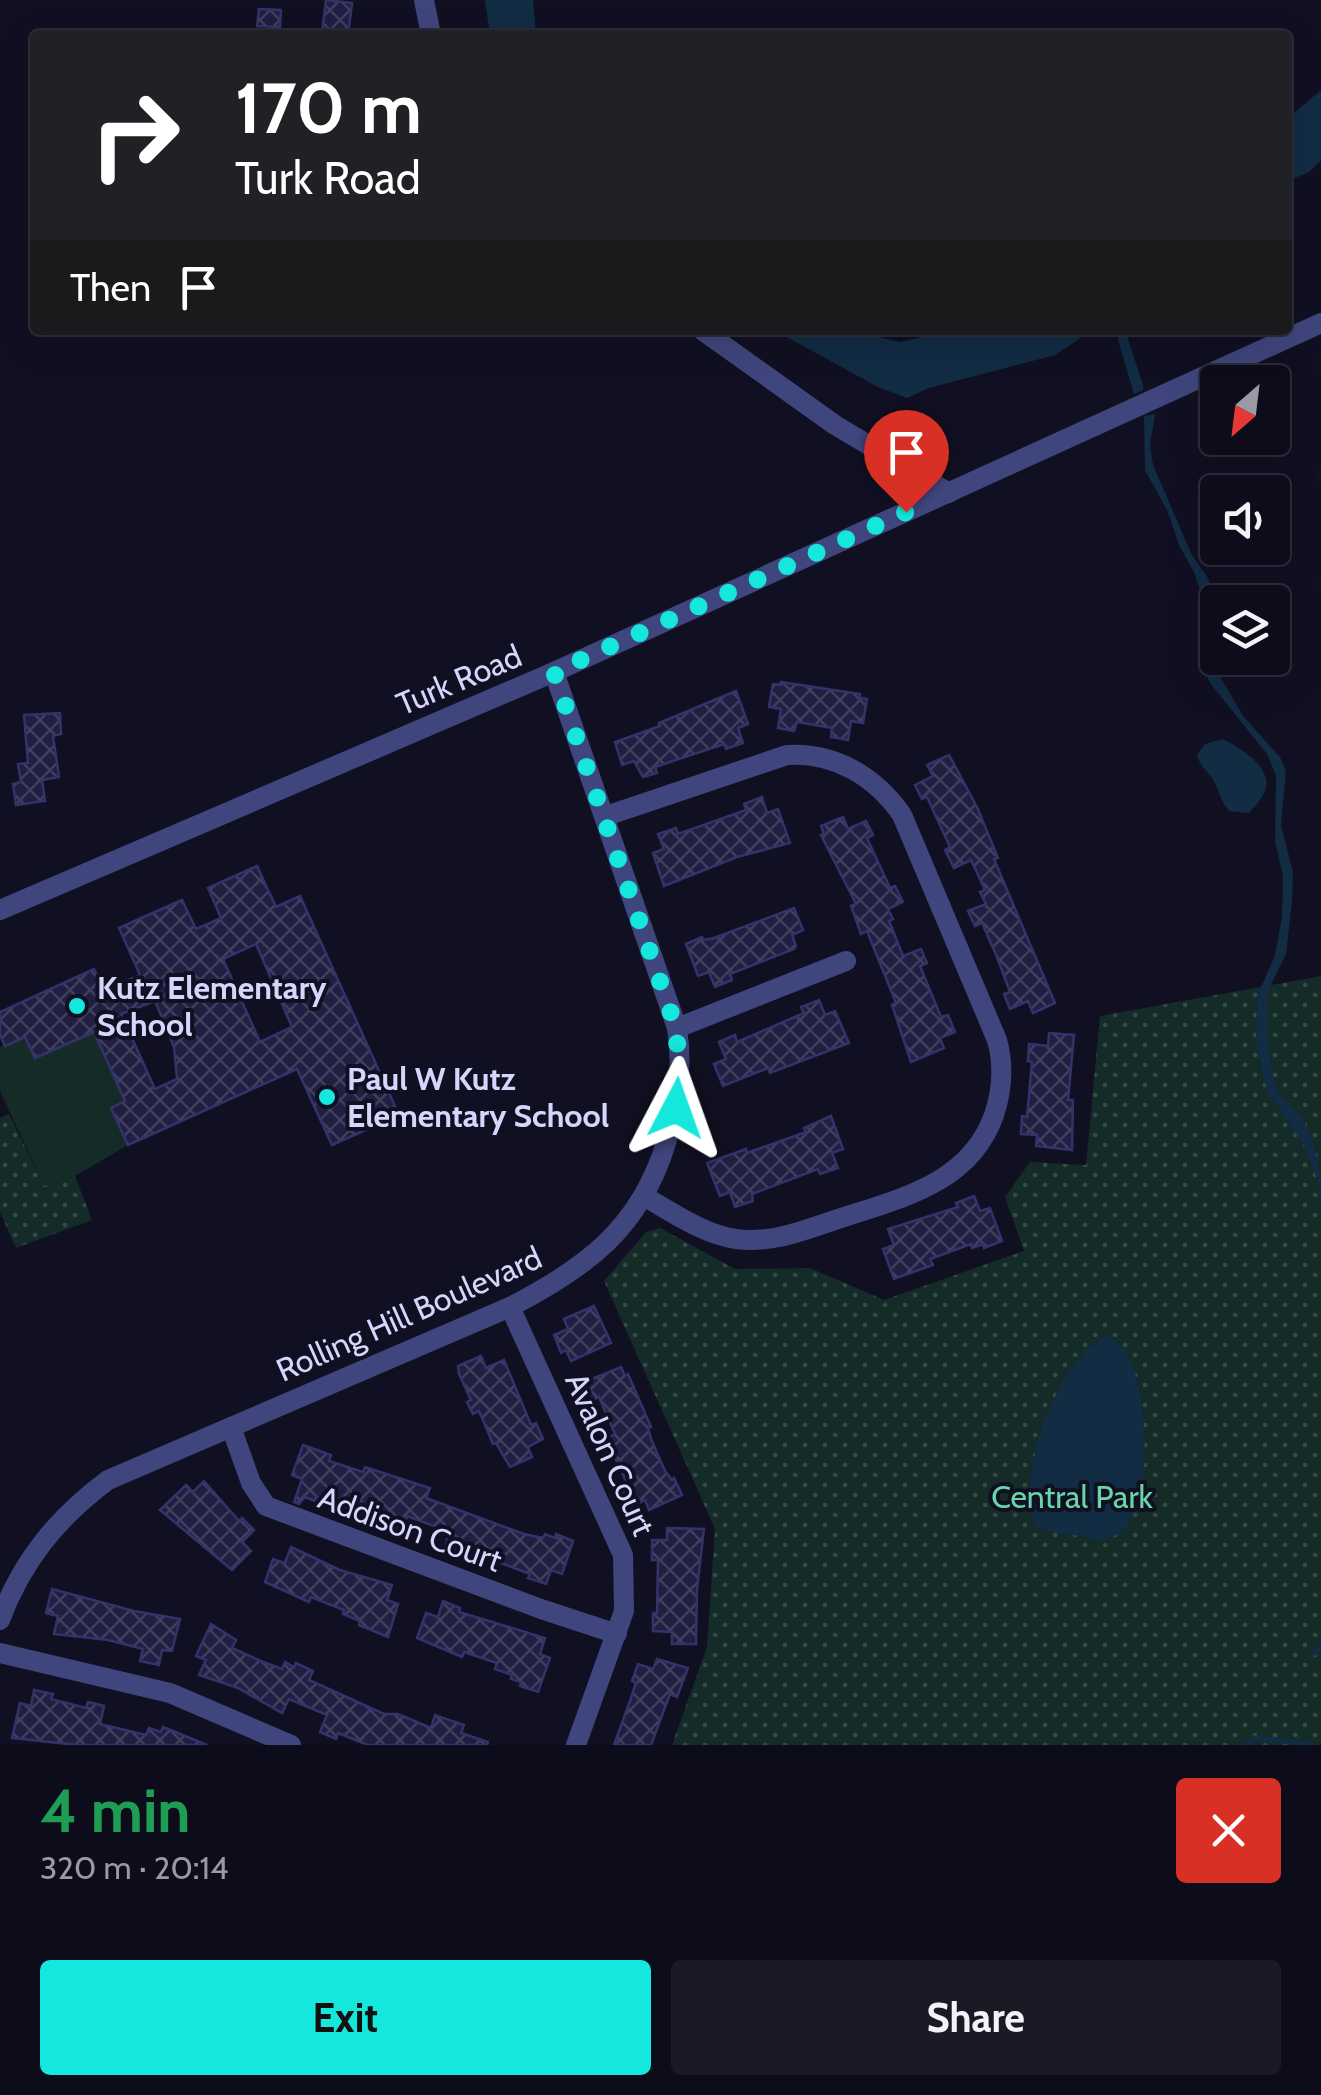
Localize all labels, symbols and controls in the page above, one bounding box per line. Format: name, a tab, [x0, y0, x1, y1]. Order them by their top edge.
text: 170 m	[235, 65, 422, 151]
icon: right	[70, 70, 200, 200]
text: Turk Road	[235, 151, 421, 205]
icon: arrive	[171, 260, 226, 315]
text: Then	[70, 264, 151, 311]
north arrow	[1200, 365, 1290, 455]
map controls	[1200, 365, 1290, 675]
pin	[864, 410, 949, 513]
icon: arrive	[879, 425, 934, 480]
button: sound	[1200, 475, 1290, 565]
button: layers	[1200, 585, 1290, 675]
street label: Turk Road	[390, 636, 527, 723]
place label: Kutz Elementary School	[97, 968, 327, 1044]
marker: Kutz Elementary School	[66, 995, 88, 1017]
position arrow	[624, 1056, 728, 1160]
place label: Paul W Kutz Elementary School	[347, 1059, 609, 1135]
marker: Paul W Kutz Elementary School	[316, 1086, 338, 1108]
street label: Rolling Hill Boulevard	[270, 1238, 547, 1390]
street label: Avalon Court	[557, 1366, 664, 1541]
street label: Addison Court	[313, 1477, 507, 1580]
park label: Central Park	[991, 1477, 1154, 1516]
text: 4 min	[40, 1774, 190, 1847]
button: close	[1176, 1778, 1281, 1883]
text: 320 m · 20:14	[40, 1848, 228, 1887]
button: Exit	[40, 1960, 651, 2075]
button: Share	[671, 1960, 1281, 2075]

